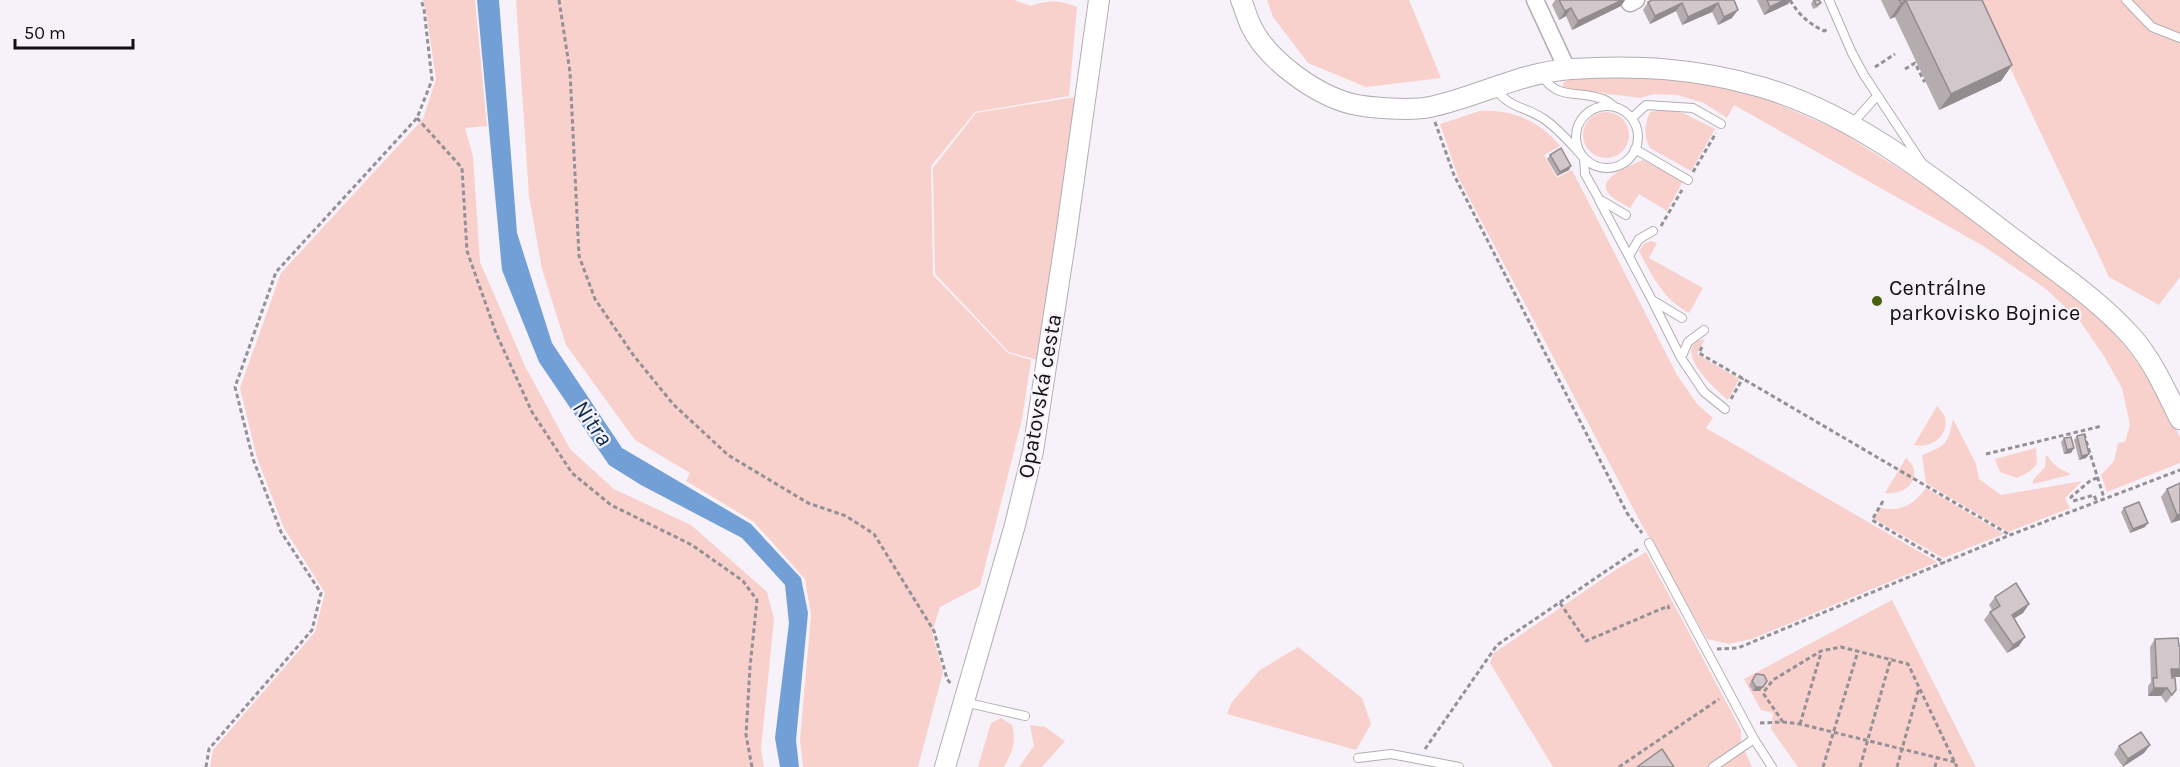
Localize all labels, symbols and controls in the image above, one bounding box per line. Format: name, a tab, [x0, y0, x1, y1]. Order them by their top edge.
scale bar	[15, 12, 134, 50]
text: 50 m	[24, 22, 66, 44]
place label: Centrálne parkovisko Bojnice	[1889, 275, 2080, 326]
marker: Centrálne parkovisko Bojnice	[1870, 294, 1884, 308]
street label: Opatovská cesta	[1013, 312, 1067, 480]
water label: Nitra	[567, 395, 619, 451]

